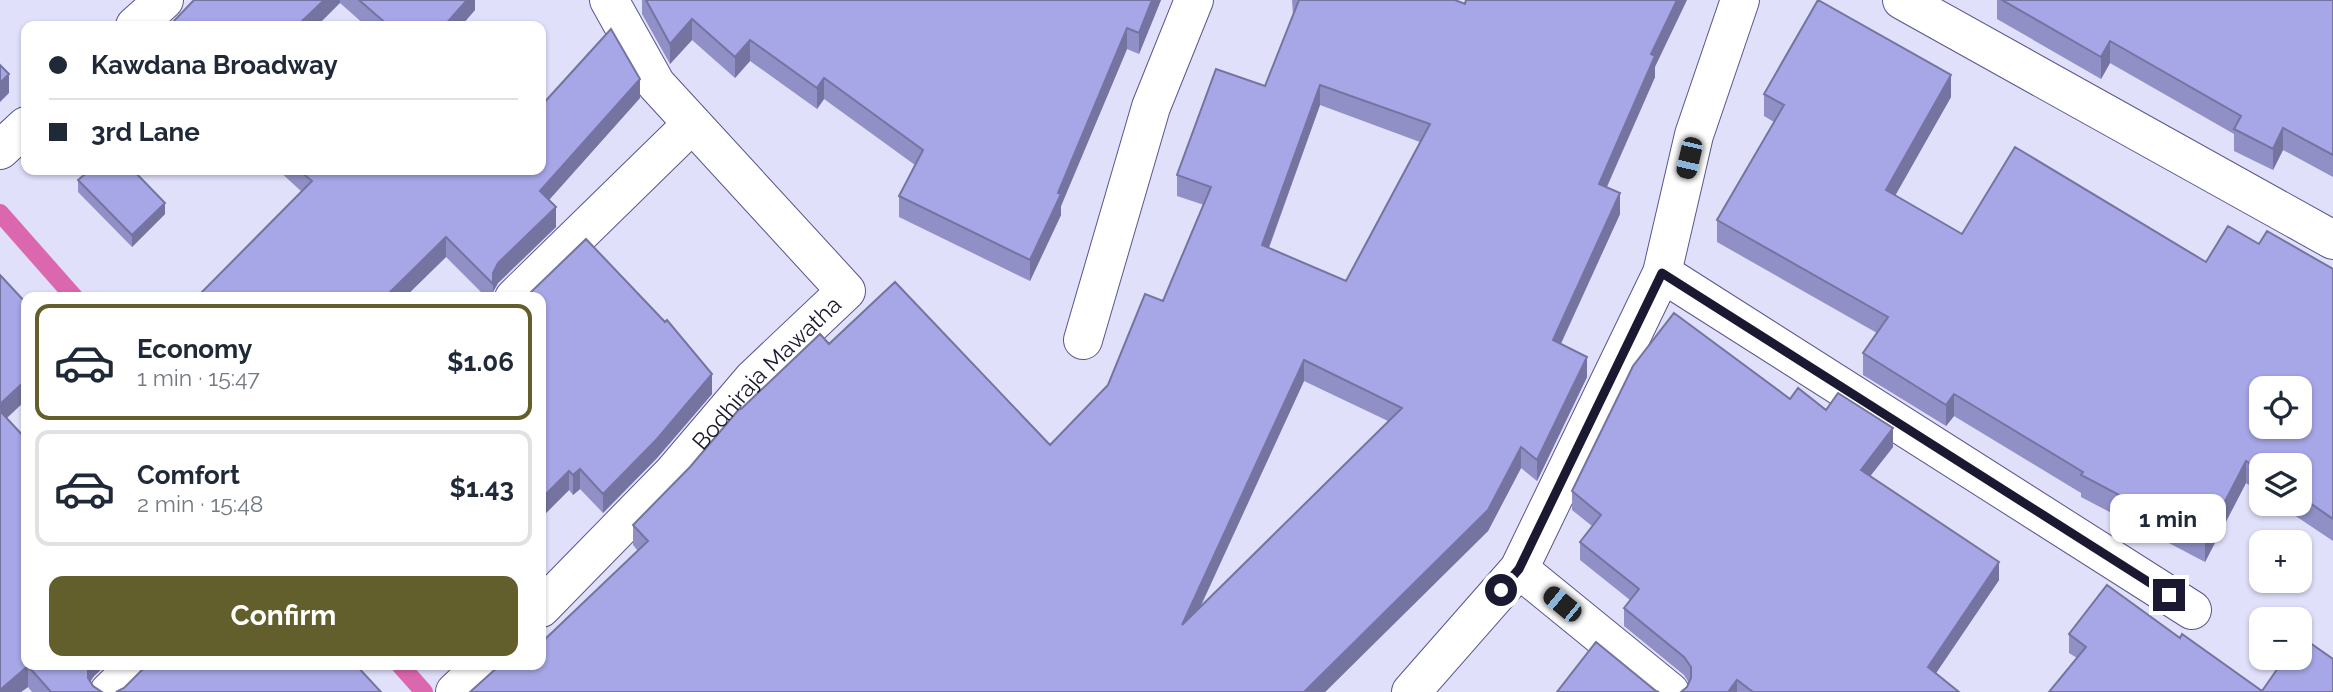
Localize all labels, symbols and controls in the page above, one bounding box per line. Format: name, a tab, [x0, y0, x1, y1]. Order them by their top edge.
text: Kawdana Broadway	[91, 50, 338, 80]
text: 3rd Lane	[91, 117, 200, 147]
car	[1675, 135, 1704, 181]
street label: Bodhiraja Mawatha	[686, 290, 846, 454]
icon: car	[53, 331, 116, 394]
text: Economy	[137, 334, 252, 364]
text: $1.06	[447, 347, 514, 377]
text: 1 min · 15:47	[137, 364, 260, 391]
map controls	[2249, 376, 2312, 670]
button: locate	[2249, 376, 2312, 439]
button: layers	[2249, 453, 2312, 516]
icon: car	[53, 457, 116, 520]
text: Comfort	[137, 460, 240, 490]
text: $1.43	[449, 473, 514, 503]
text: 2 min · 15:48	[137, 490, 263, 517]
callout: 1 min	[2111, 494, 2227, 542]
text: 1 min	[2139, 505, 2197, 532]
button: +	[2249, 530, 2312, 593]
route start	[1485, 574, 1517, 606]
button: Confirm	[49, 576, 518, 656]
route end	[2153, 579, 2185, 611]
car	[1540, 583, 1585, 625]
button: −	[2249, 607, 2312, 670]

